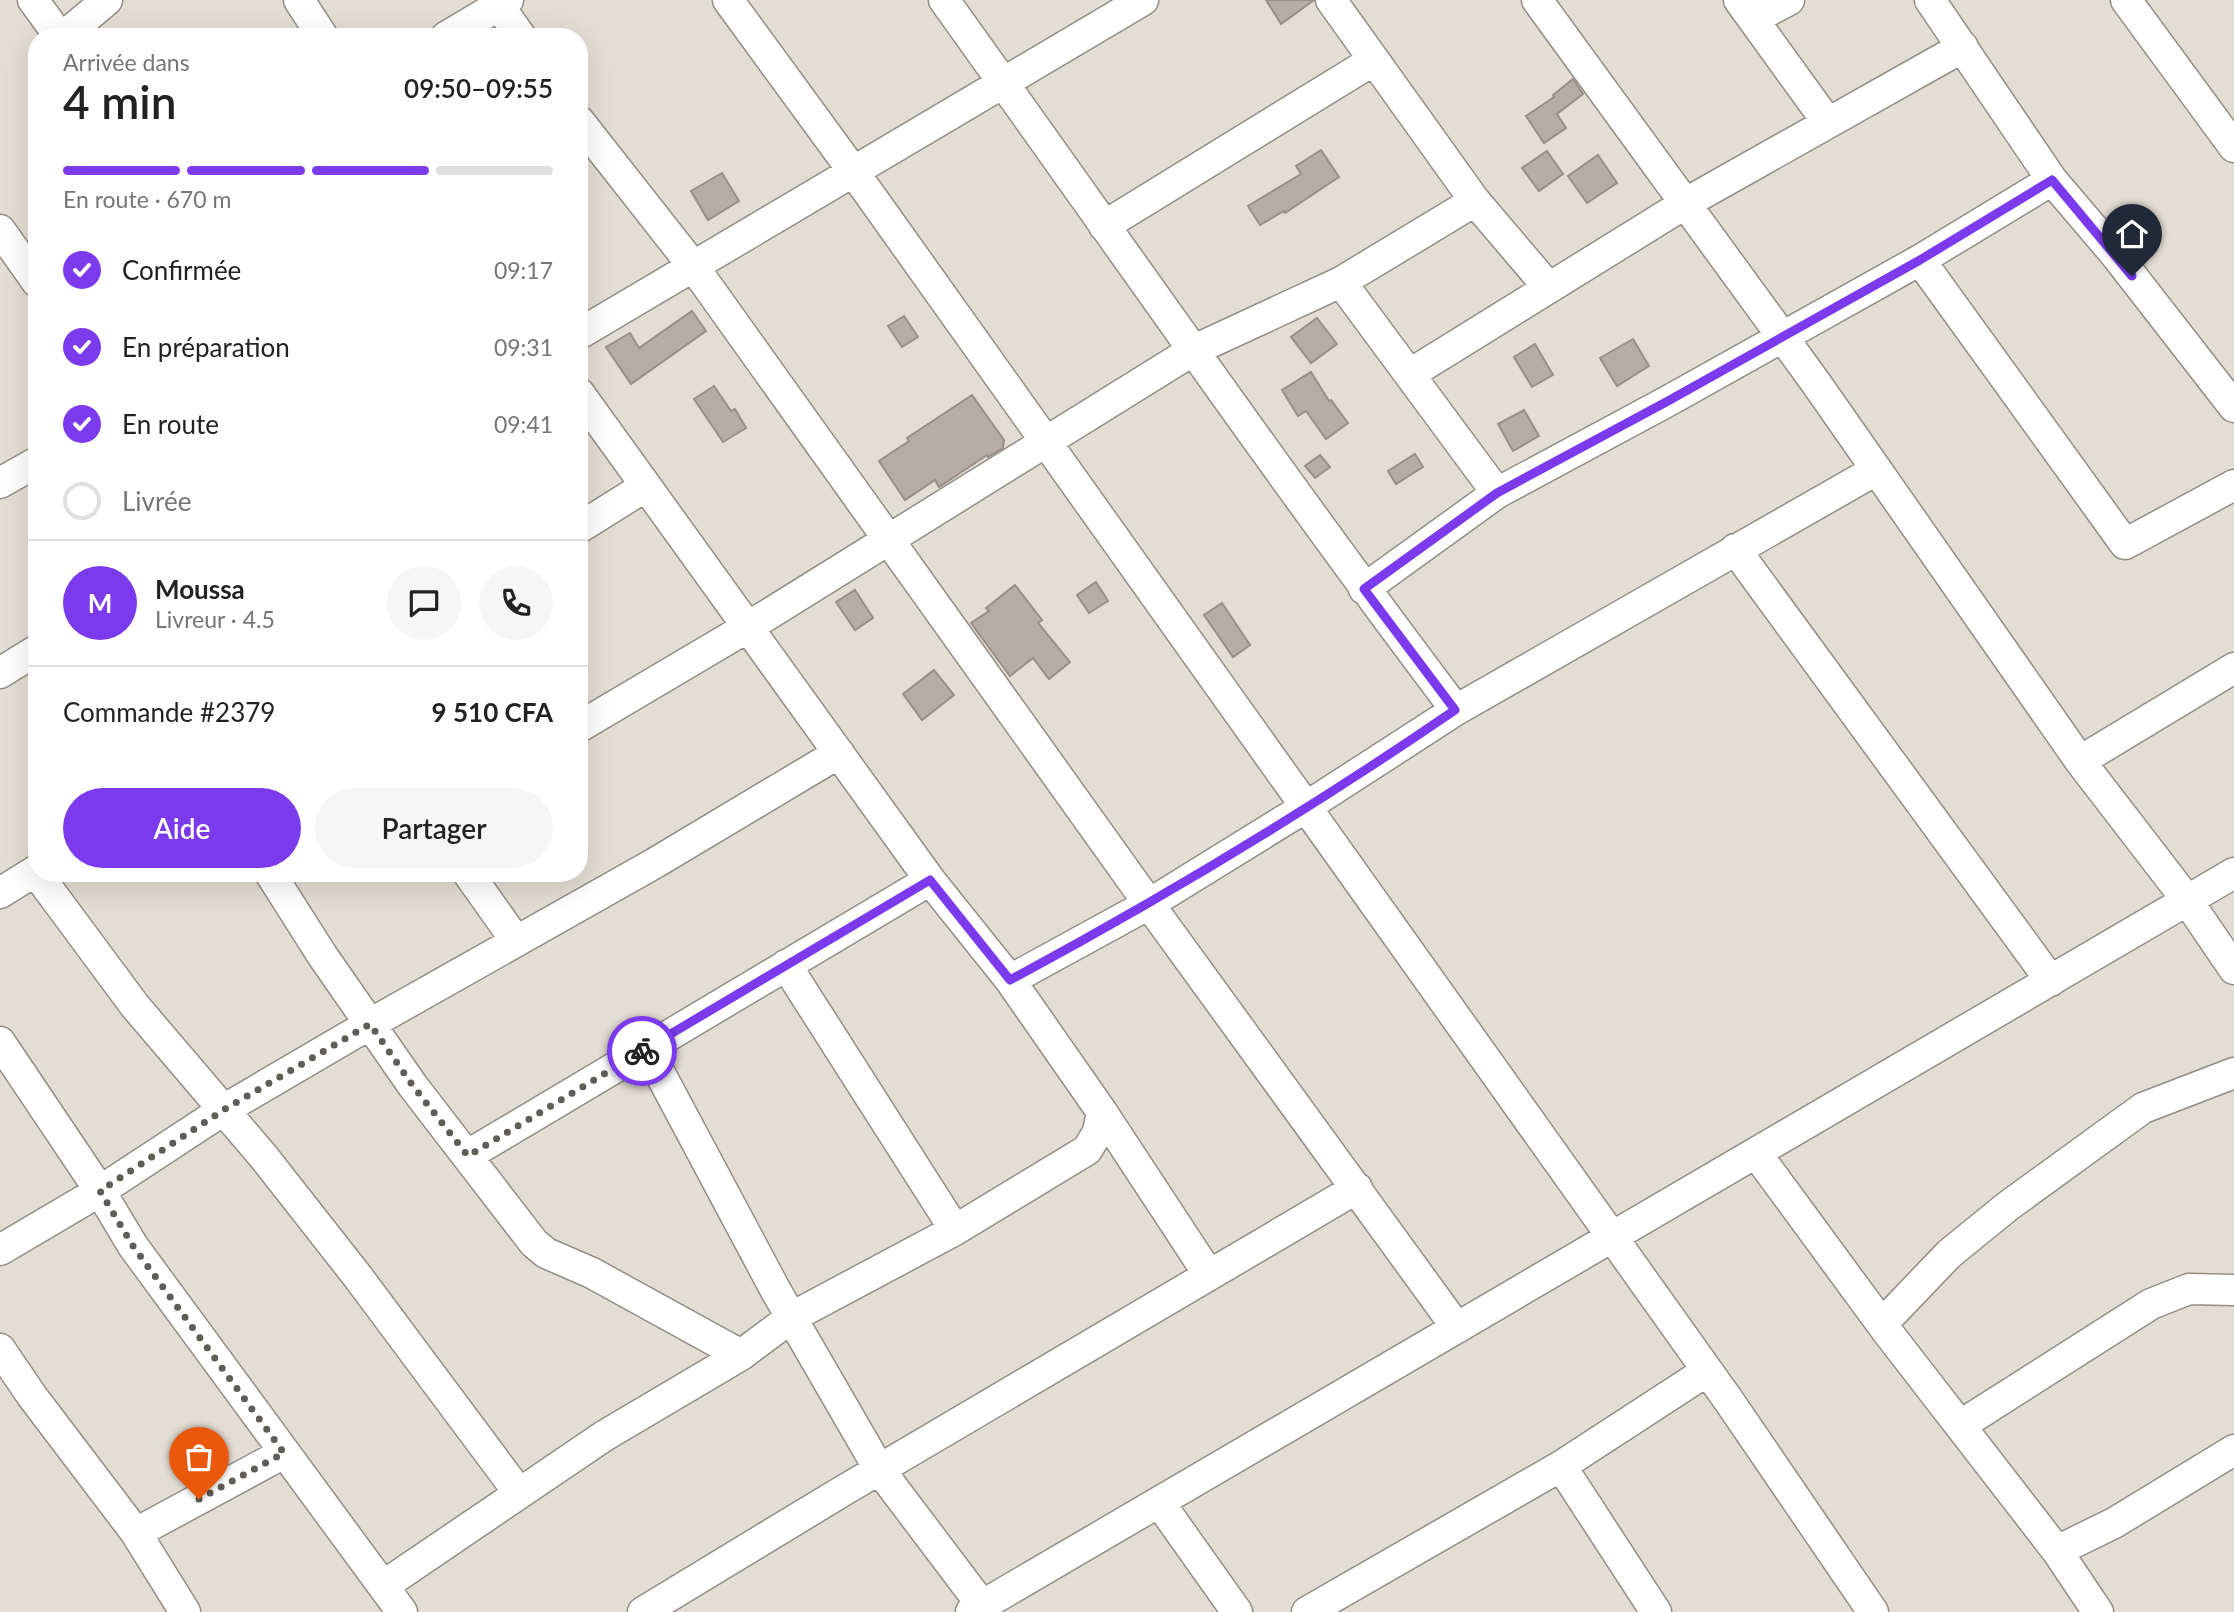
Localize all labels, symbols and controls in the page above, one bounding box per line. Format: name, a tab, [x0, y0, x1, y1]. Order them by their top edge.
text: Arrivée dans	[63, 48, 190, 76]
text: 09:50–09:55	[404, 72, 553, 104]
text: 4 min	[63, 74, 177, 129]
text: En route · 670 m	[63, 185, 231, 213]
pin	[2102, 204, 2162, 276]
icon: home	[2113, 215, 2151, 253]
icon: check	[63, 251, 101, 289]
text: Confirmée	[122, 254, 241, 286]
text: 09:17	[494, 256, 553, 284]
icon: check	[63, 328, 101, 366]
text: En préparation	[122, 331, 290, 363]
text: 09:31	[494, 333, 553, 361]
icon: check	[63, 405, 101, 443]
text: En route	[122, 408, 219, 440]
text: 09:41	[494, 410, 553, 438]
text: Livrée	[122, 485, 191, 517]
button: chat	[387, 566, 461, 640]
button: phone	[479, 566, 553, 640]
text: Moussa	[155, 573, 245, 605]
text: M	[88, 587, 112, 619]
text: Livreur · 4.5	[155, 605, 275, 633]
text: Commande #2379	[63, 696, 275, 728]
text: 9 510 CFA	[432, 696, 553, 728]
button: Aide	[63, 788, 301, 868]
button: Partager	[315, 788, 553, 868]
courier	[607, 1016, 677, 1086]
icon: bike	[623, 1032, 661, 1070]
pin	[169, 1427, 229, 1499]
icon: bag	[180, 1438, 218, 1476]

